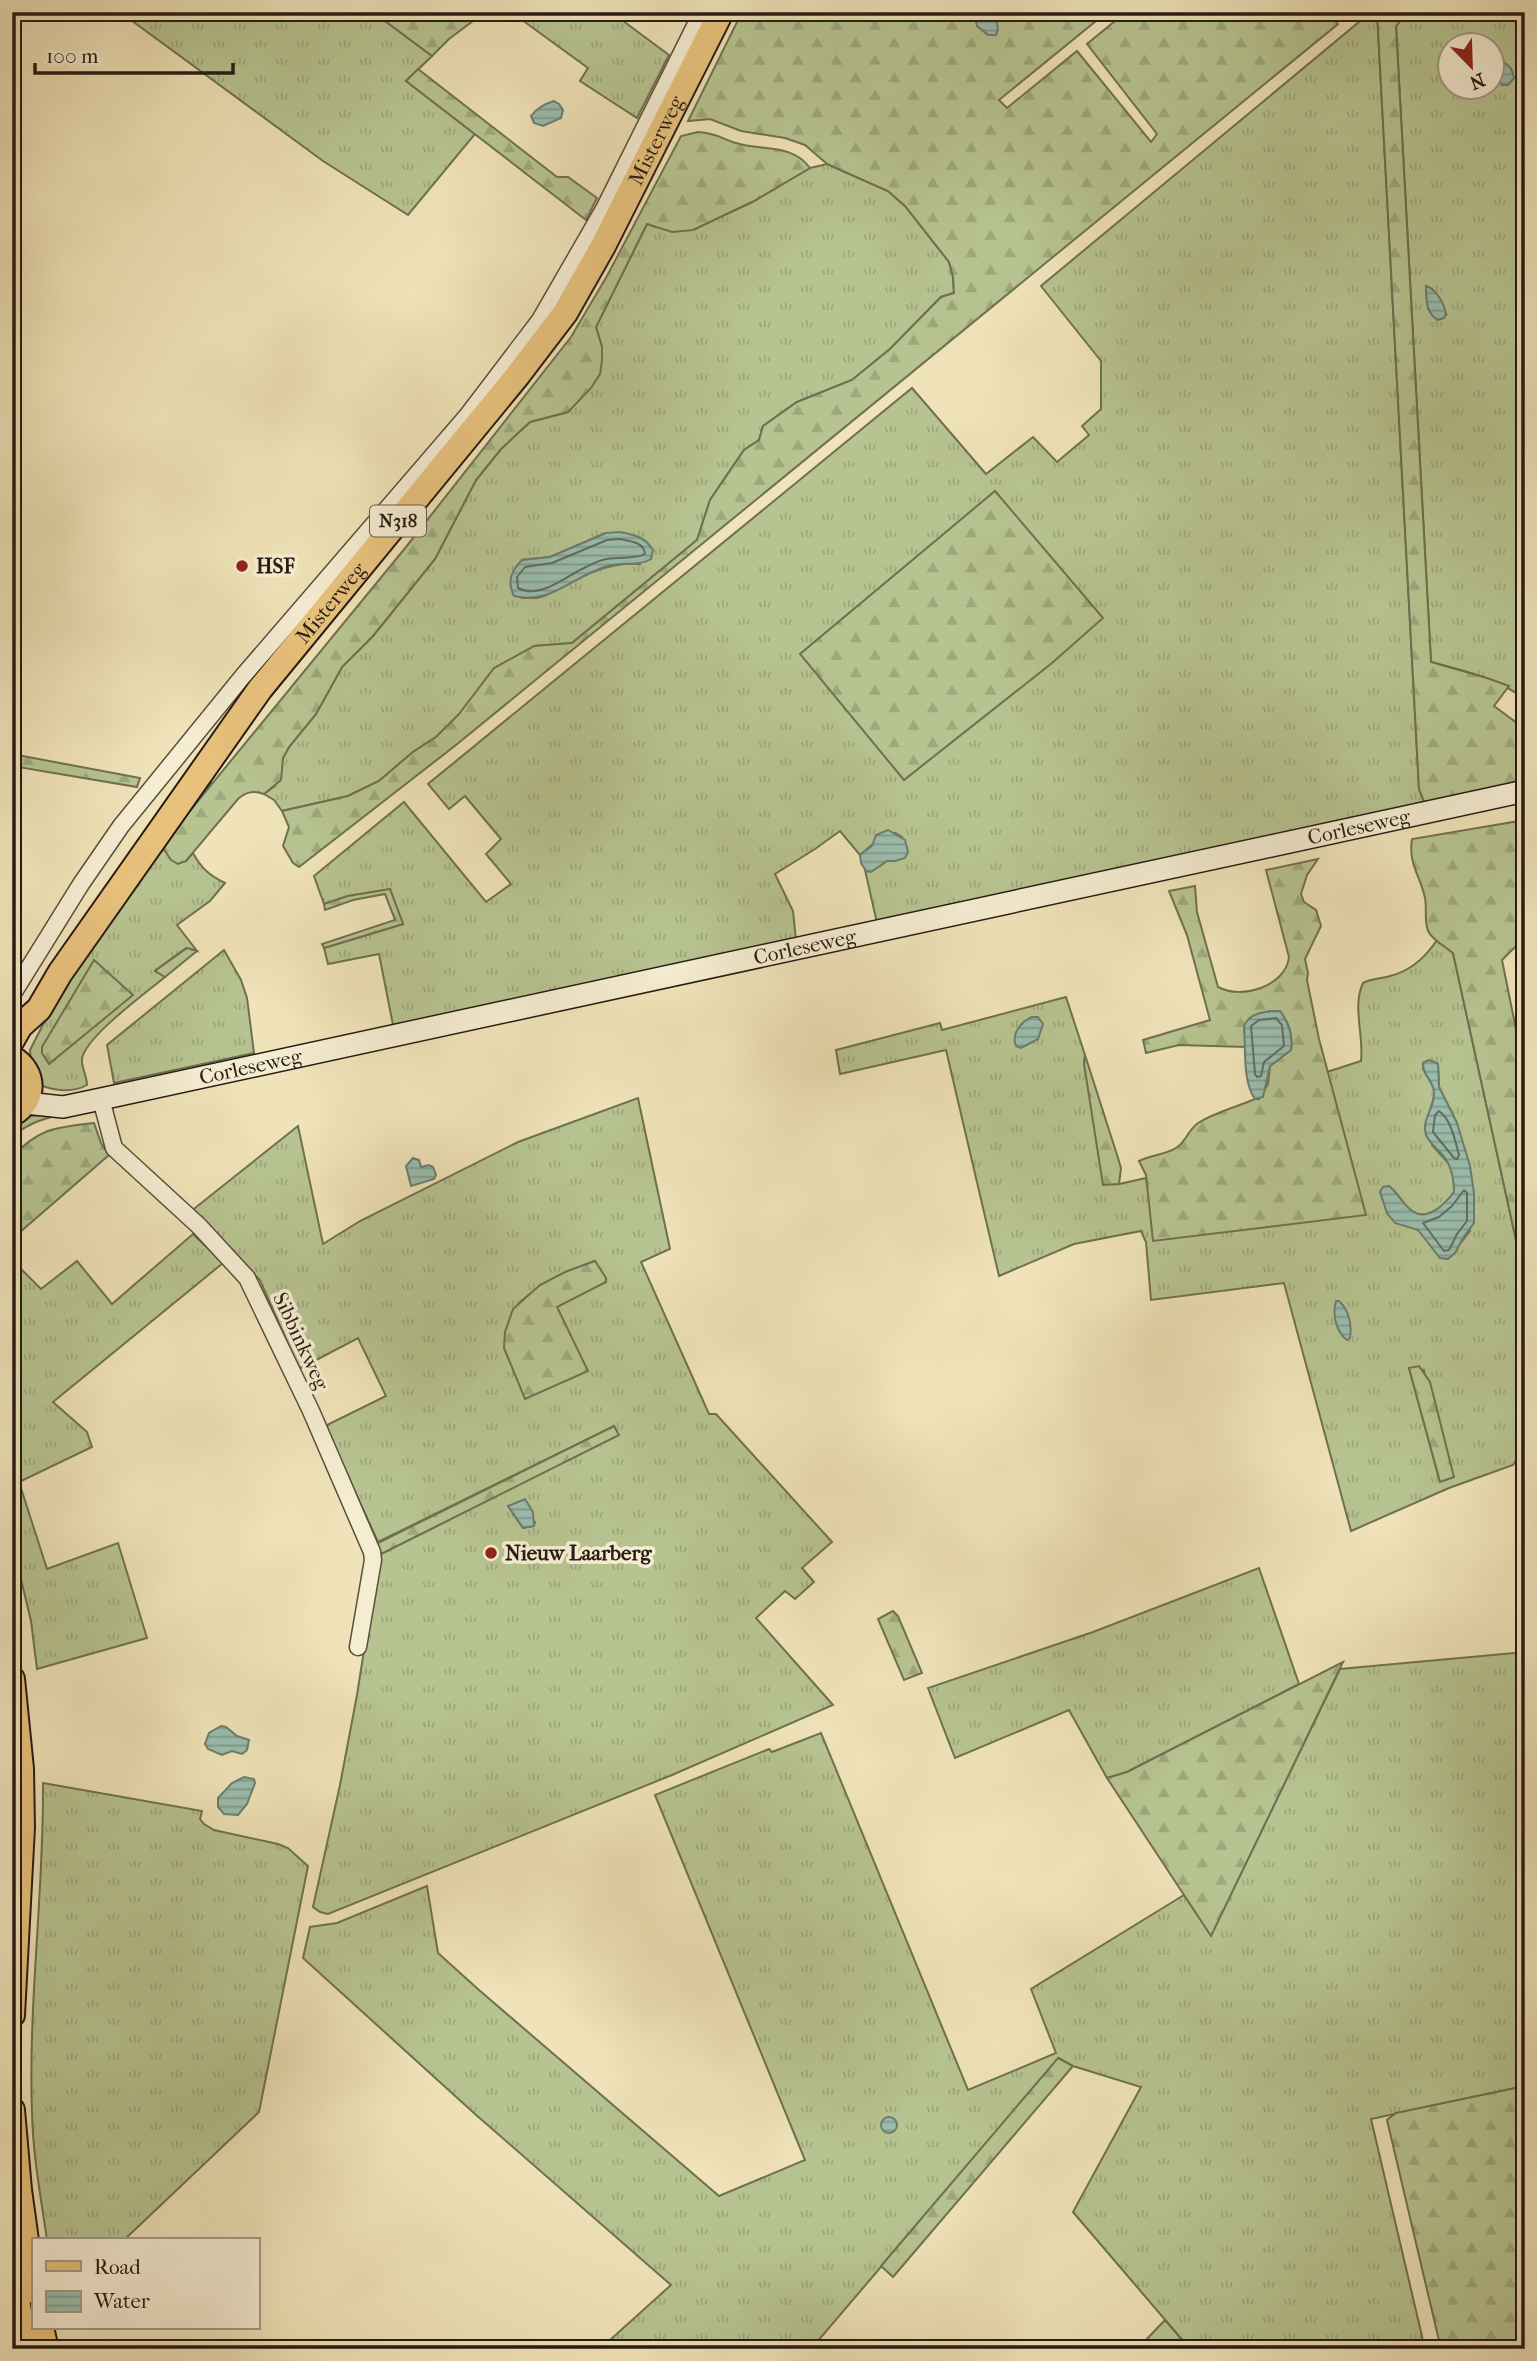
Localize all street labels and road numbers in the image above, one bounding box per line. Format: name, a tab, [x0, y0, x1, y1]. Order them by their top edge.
street label: Misterweg	[624, 91, 689, 189]
road number: N318	[370, 506, 426, 536]
street label: Misterweg	[291, 557, 371, 648]
street label: Corleseweg	[1305, 804, 1413, 850]
street label: Corleseweg	[751, 924, 859, 970]
street label: Corleseweg	[197, 1044, 305, 1089]
street label: Sibbinkweg	[268, 1288, 334, 1394]

